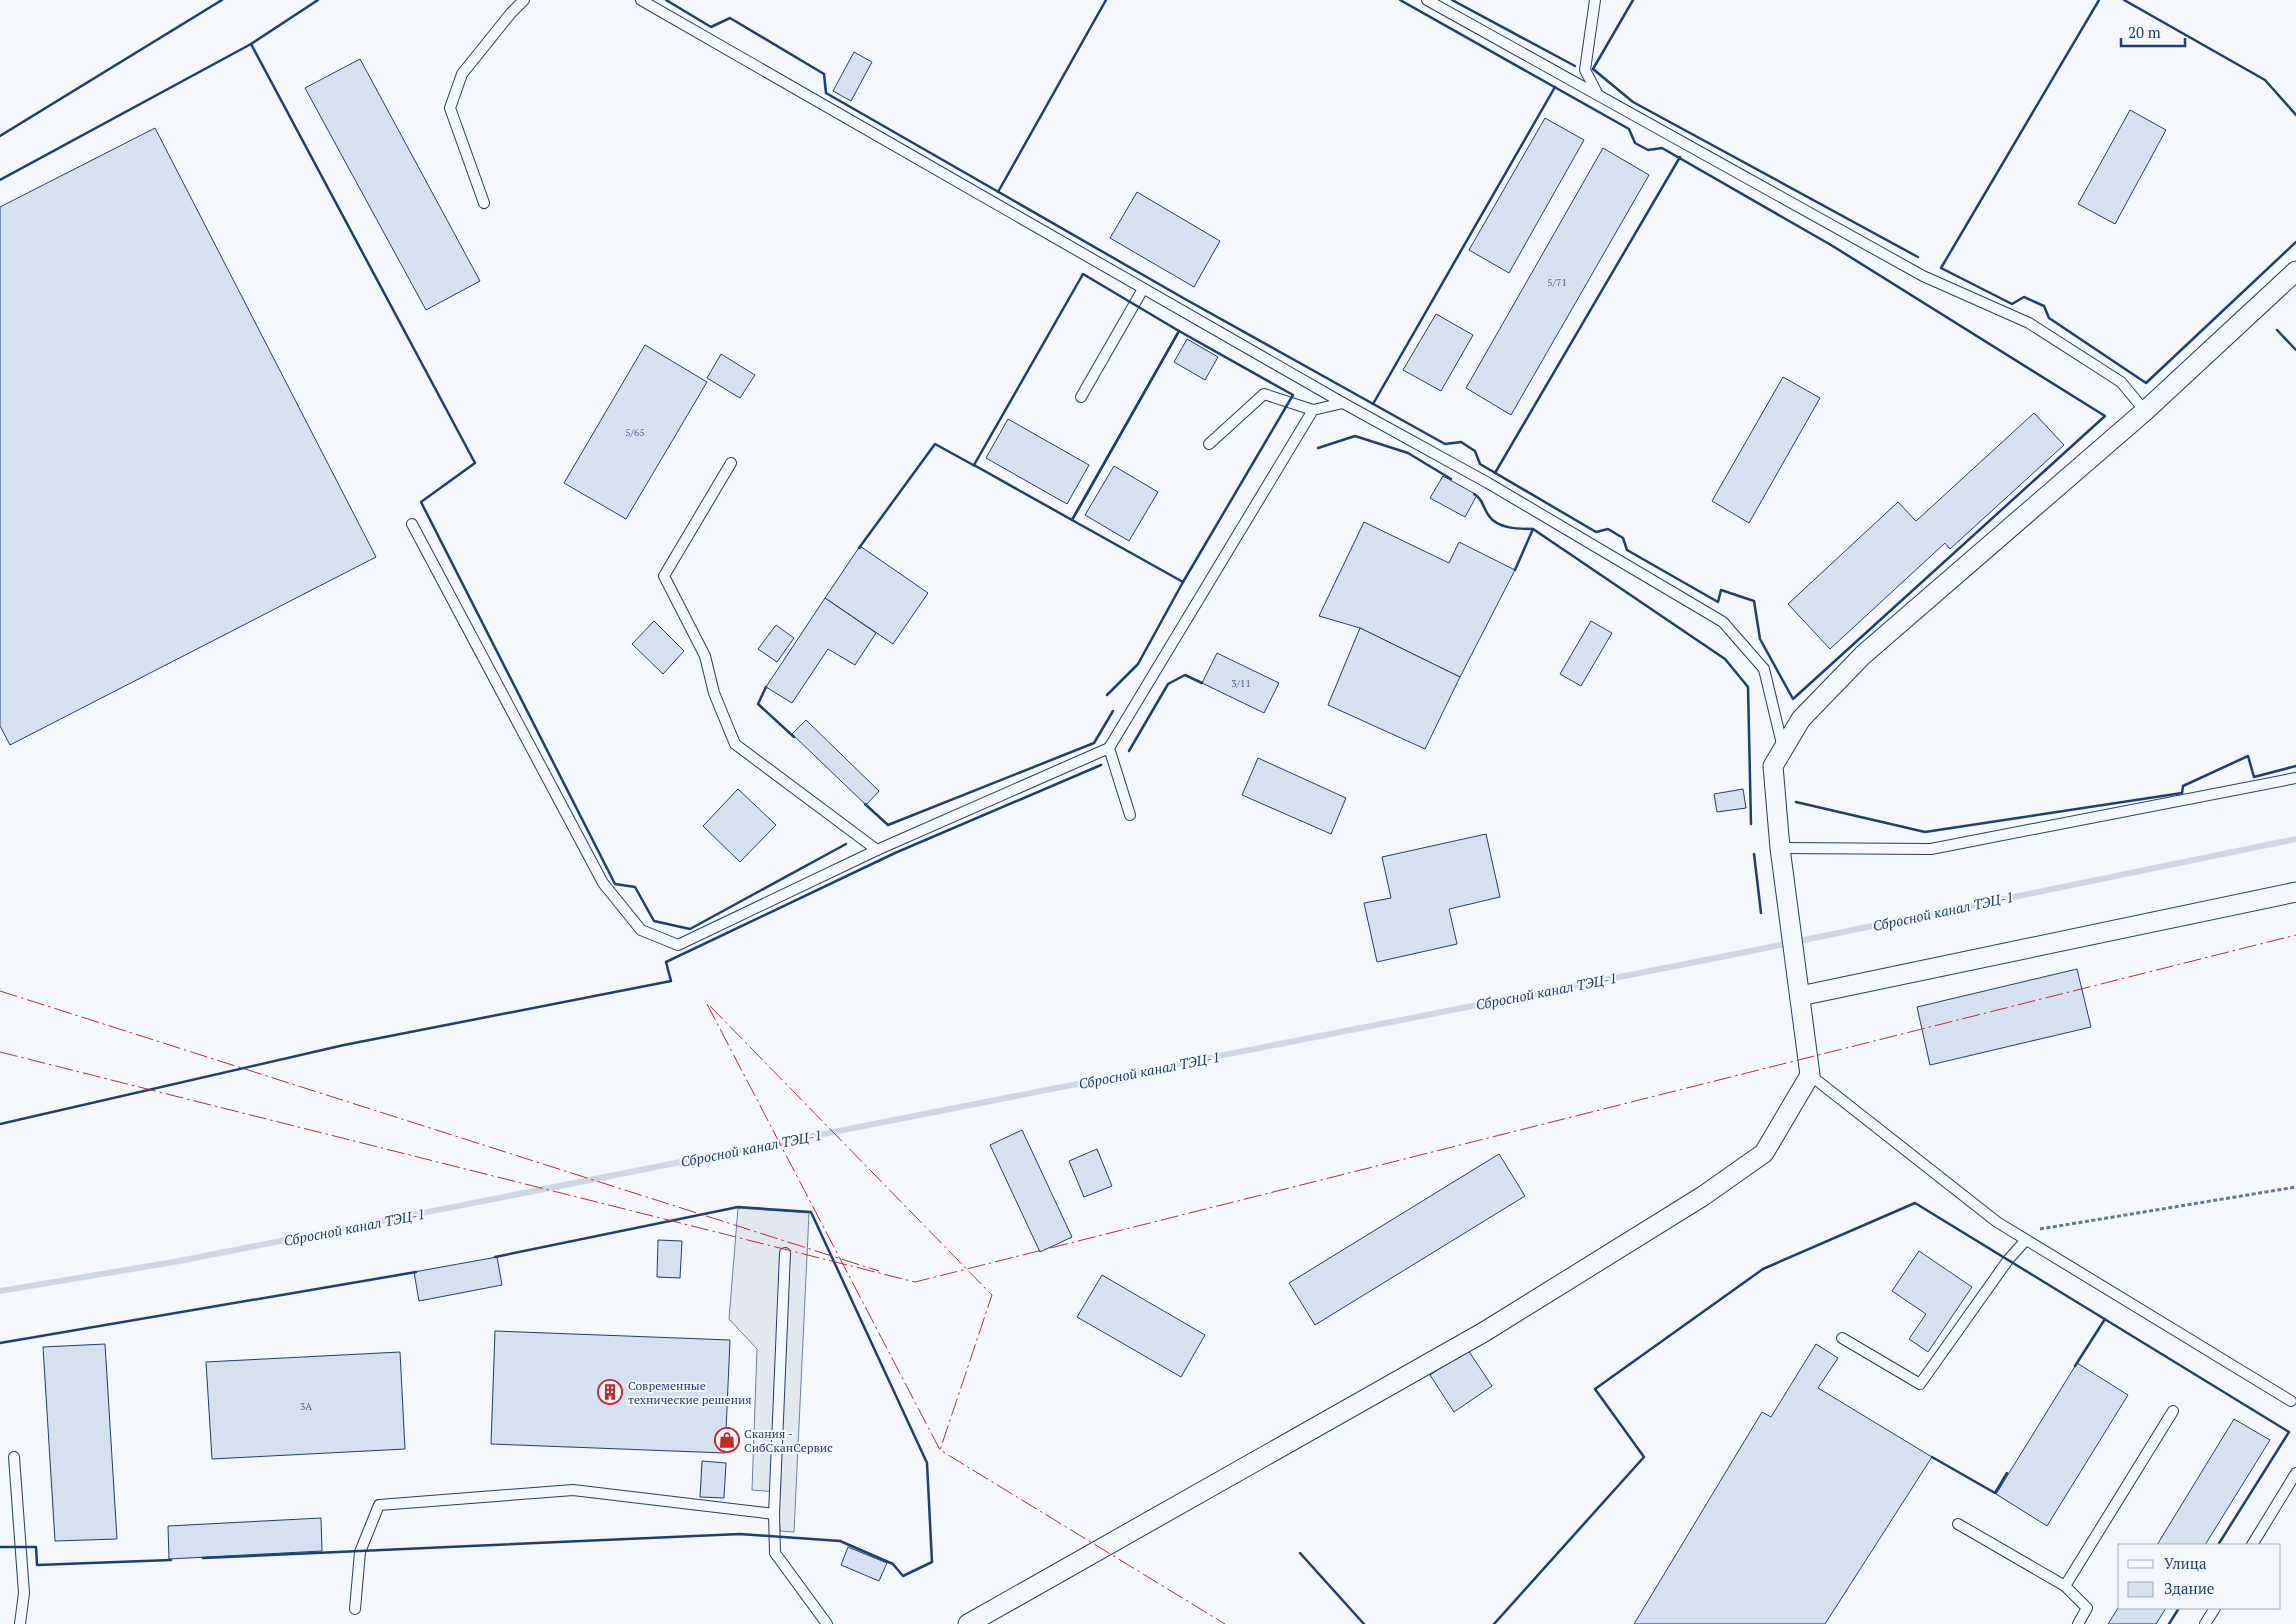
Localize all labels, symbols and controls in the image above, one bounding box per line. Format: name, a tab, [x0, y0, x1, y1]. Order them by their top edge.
scale bar	[2121, 15, 2185, 47]
text: 20 m	[2128, 22, 2161, 42]
house number: 5/71	[1547, 276, 1567, 289]
house number: 5/65	[625, 426, 645, 439]
house number: 3/11	[1231, 677, 1251, 690]
water label: Сбросной канал ТЭЦ-1	[1871, 887, 2015, 935]
water label: Сбросной канал ТЭЦ-1	[1474, 968, 1618, 1014]
water label: Сбросной канал ТЭЦ-1	[1077, 1047, 1221, 1093]
water label: Сбросной канал ТЭЦ-1	[679, 1125, 823, 1171]
water label: Сбросной канал ТЭЦ-1	[282, 1204, 426, 1250]
place label: Современные технические решения	[628, 1378, 752, 1407]
building icon: Современные технические решения	[597, 1379, 623, 1405]
house number: 3А	[300, 1400, 312, 1413]
place label: Скания - СибСканСервис	[744, 1426, 833, 1455]
shop icon: Скания - СибСканСервис	[714, 1427, 740, 1453]
legend	[2118, 1544, 2281, 1609]
text: Улица	[2164, 1553, 2207, 1573]
text: Здание	[2164, 1578, 2214, 1598]

